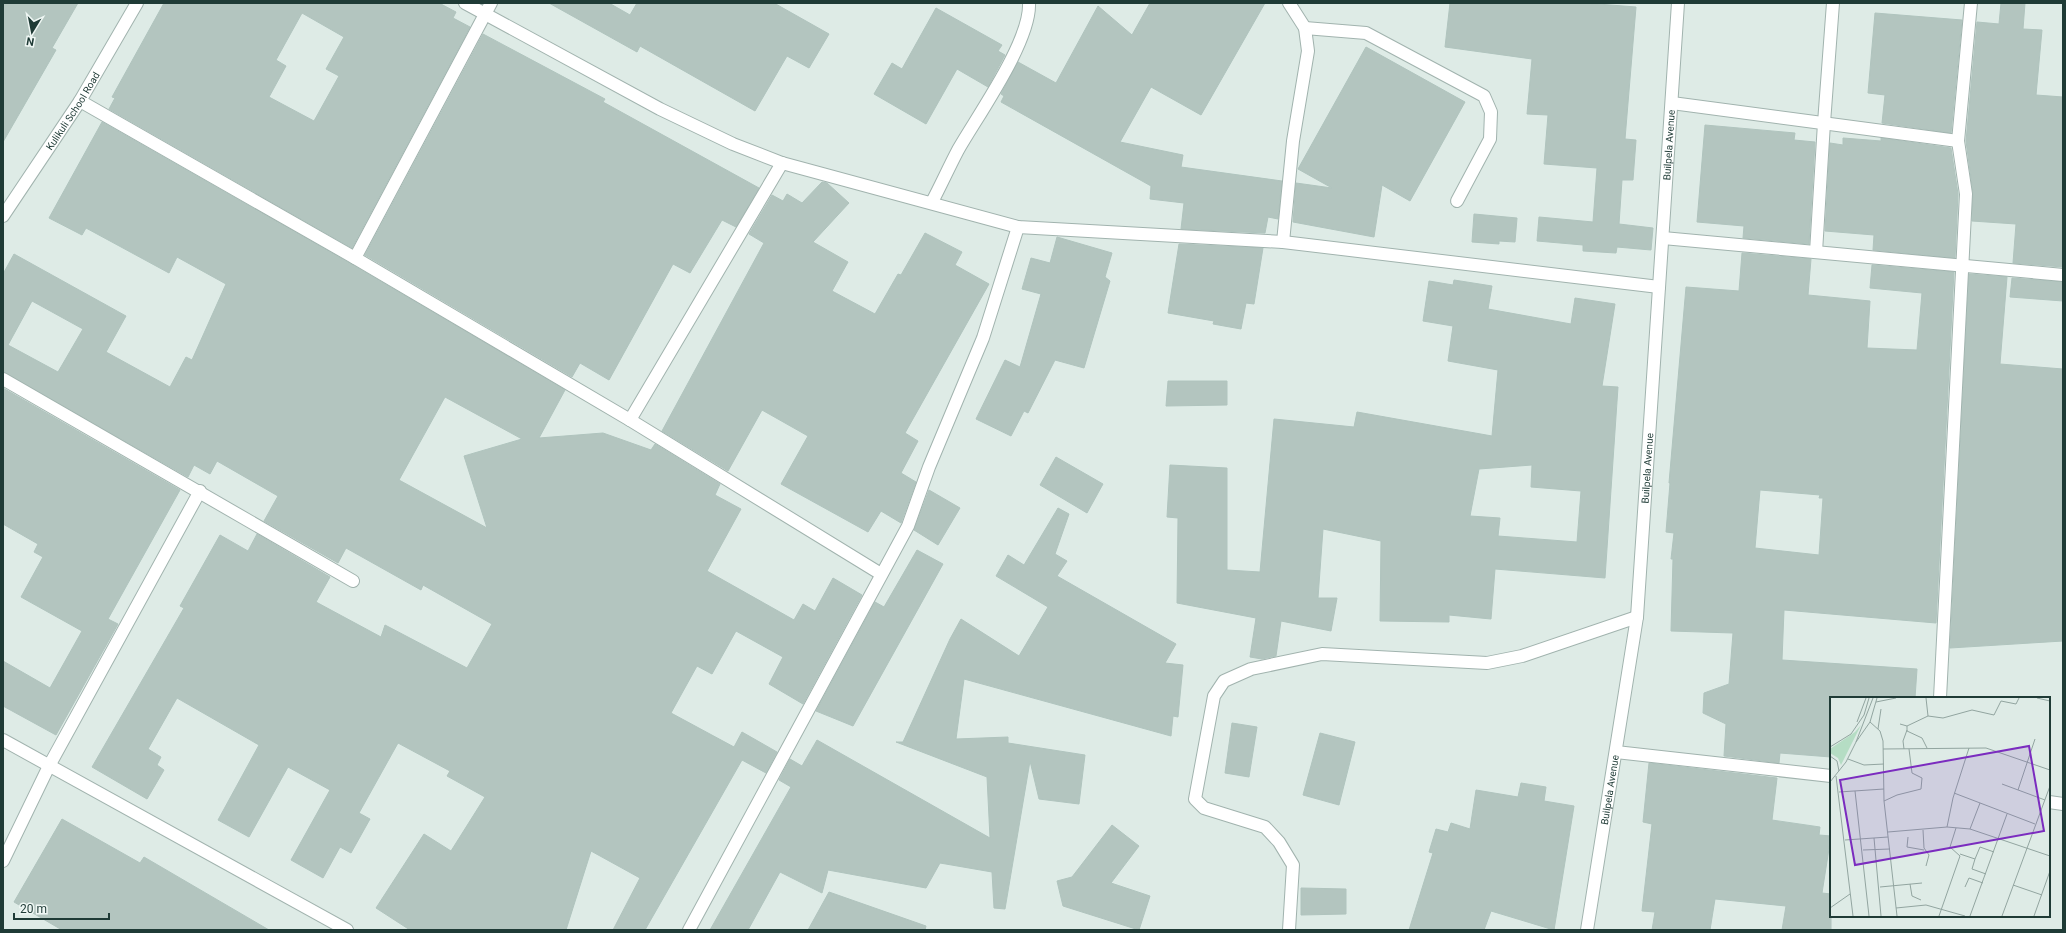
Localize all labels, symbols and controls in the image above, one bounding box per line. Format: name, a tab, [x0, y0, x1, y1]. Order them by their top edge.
north arrow	[12, 12, 52, 52]
text: N	[25, 34, 35, 48]
street label: Kulikuli School Road	[44, 70, 102, 152]
street label: Builpela Avenue	[1661, 109, 1677, 181]
street label: Builpela Avenue	[1640, 433, 1655, 504]
inset map	[1830, 697, 2050, 917]
street label: Builpela Avenue	[1599, 754, 1621, 826]
scale bar	[14, 895, 109, 921]
text: 20 m	[20, 902, 47, 916]

